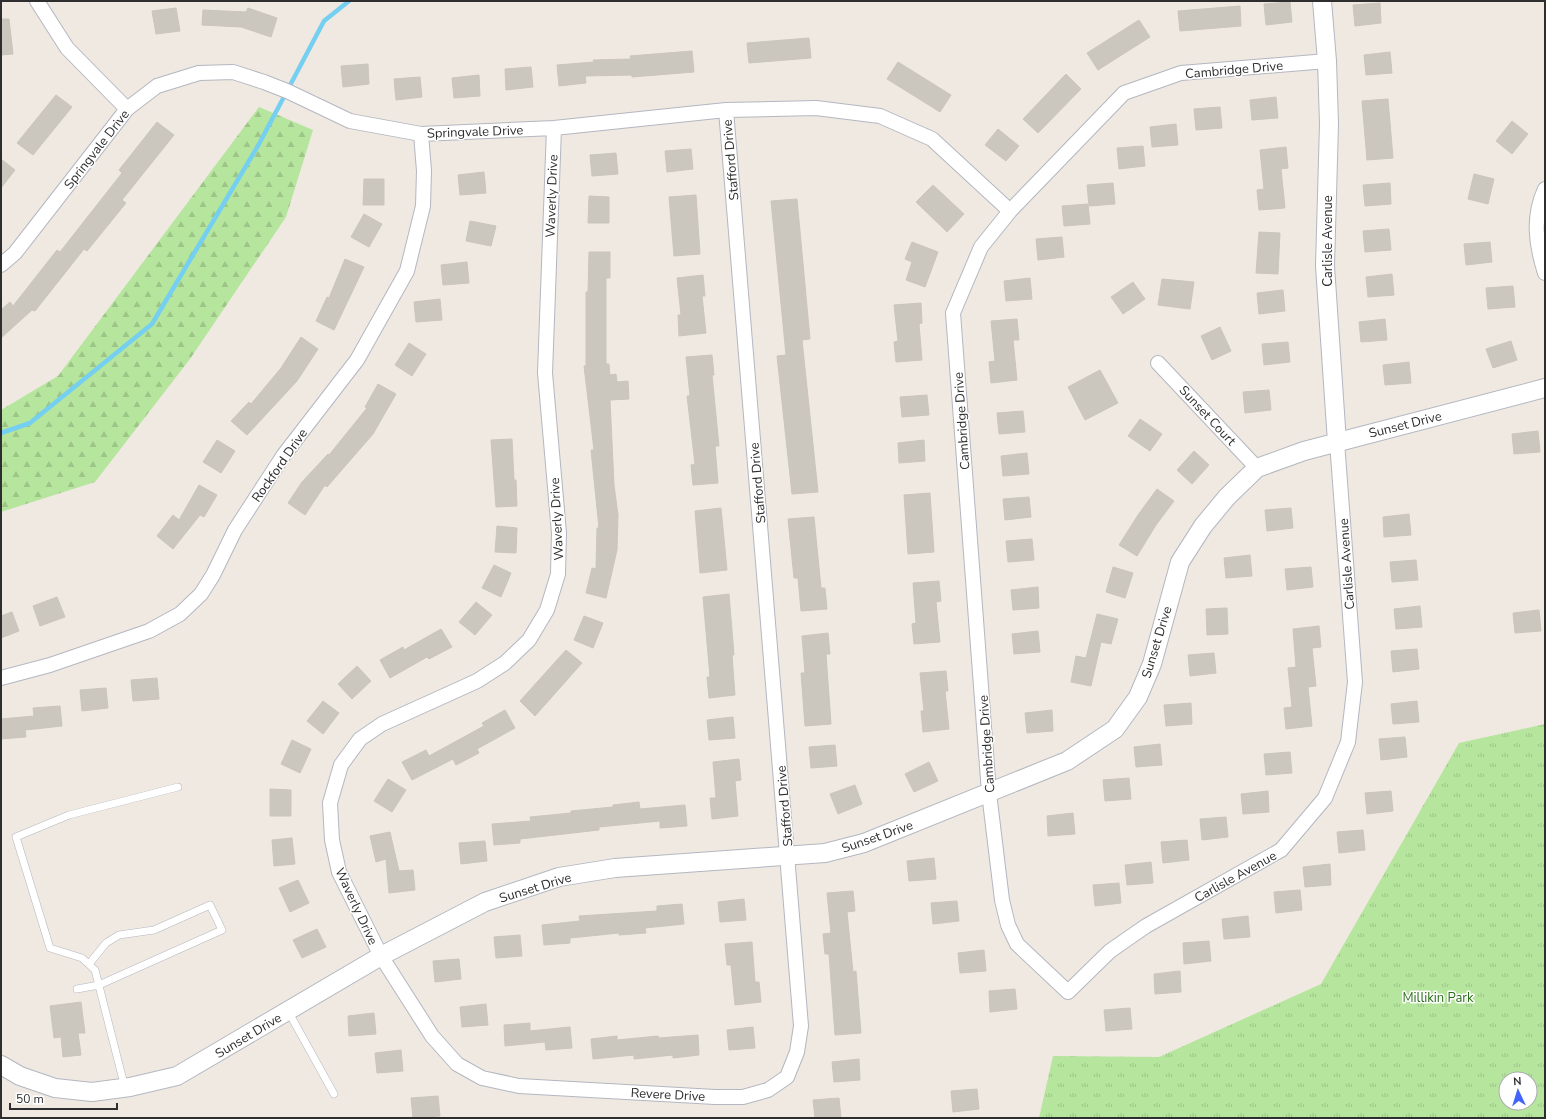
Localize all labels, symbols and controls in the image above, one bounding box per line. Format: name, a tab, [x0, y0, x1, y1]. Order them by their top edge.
street label: Cambridge Drive	[1184, 57, 1284, 83]
street label: Springvale Drive	[60, 106, 134, 193]
street label: Stafford Drive	[718, 119, 744, 201]
street label: Springvale Drive	[426, 121, 524, 143]
street label: Waverly Drive	[542, 154, 562, 238]
street label: Carlisle Avenue	[1319, 195, 1337, 287]
street label: Cambridge Drive	[950, 371, 974, 470]
street label: Sunset Court	[1175, 382, 1240, 450]
street label: Sunset Drive	[1367, 407, 1444, 443]
street label: Rockford Drive	[248, 425, 312, 506]
street label: Stafford Drive	[745, 442, 771, 524]
street label: Waverly Drive	[546, 477, 568, 561]
street label: Carlisle Avenue	[1335, 518, 1359, 610]
street label: Sunset Drive	[1137, 604, 1176, 681]
street label: Cambridge Drive	[975, 694, 999, 793]
street label: Stafford Drive	[772, 765, 798, 847]
street label: Sunset Drive	[839, 816, 916, 858]
street label: Carlisle Avenue	[1191, 847, 1280, 907]
street label: Waverly Drive	[330, 865, 382, 948]
street label: Sunset Drive	[497, 868, 574, 907]
park label: Millikin Park	[1402, 989, 1474, 1007]
street label: Sunset Drive	[212, 1009, 285, 1063]
north arrow	[1498, 1071, 1538, 1111]
text: N	[1513, 1074, 1522, 1089]
street label: Revere Drive	[630, 1084, 706, 1106]
scale bar	[10, 1085, 117, 1111]
text: 50 m	[16, 1091, 44, 1107]

